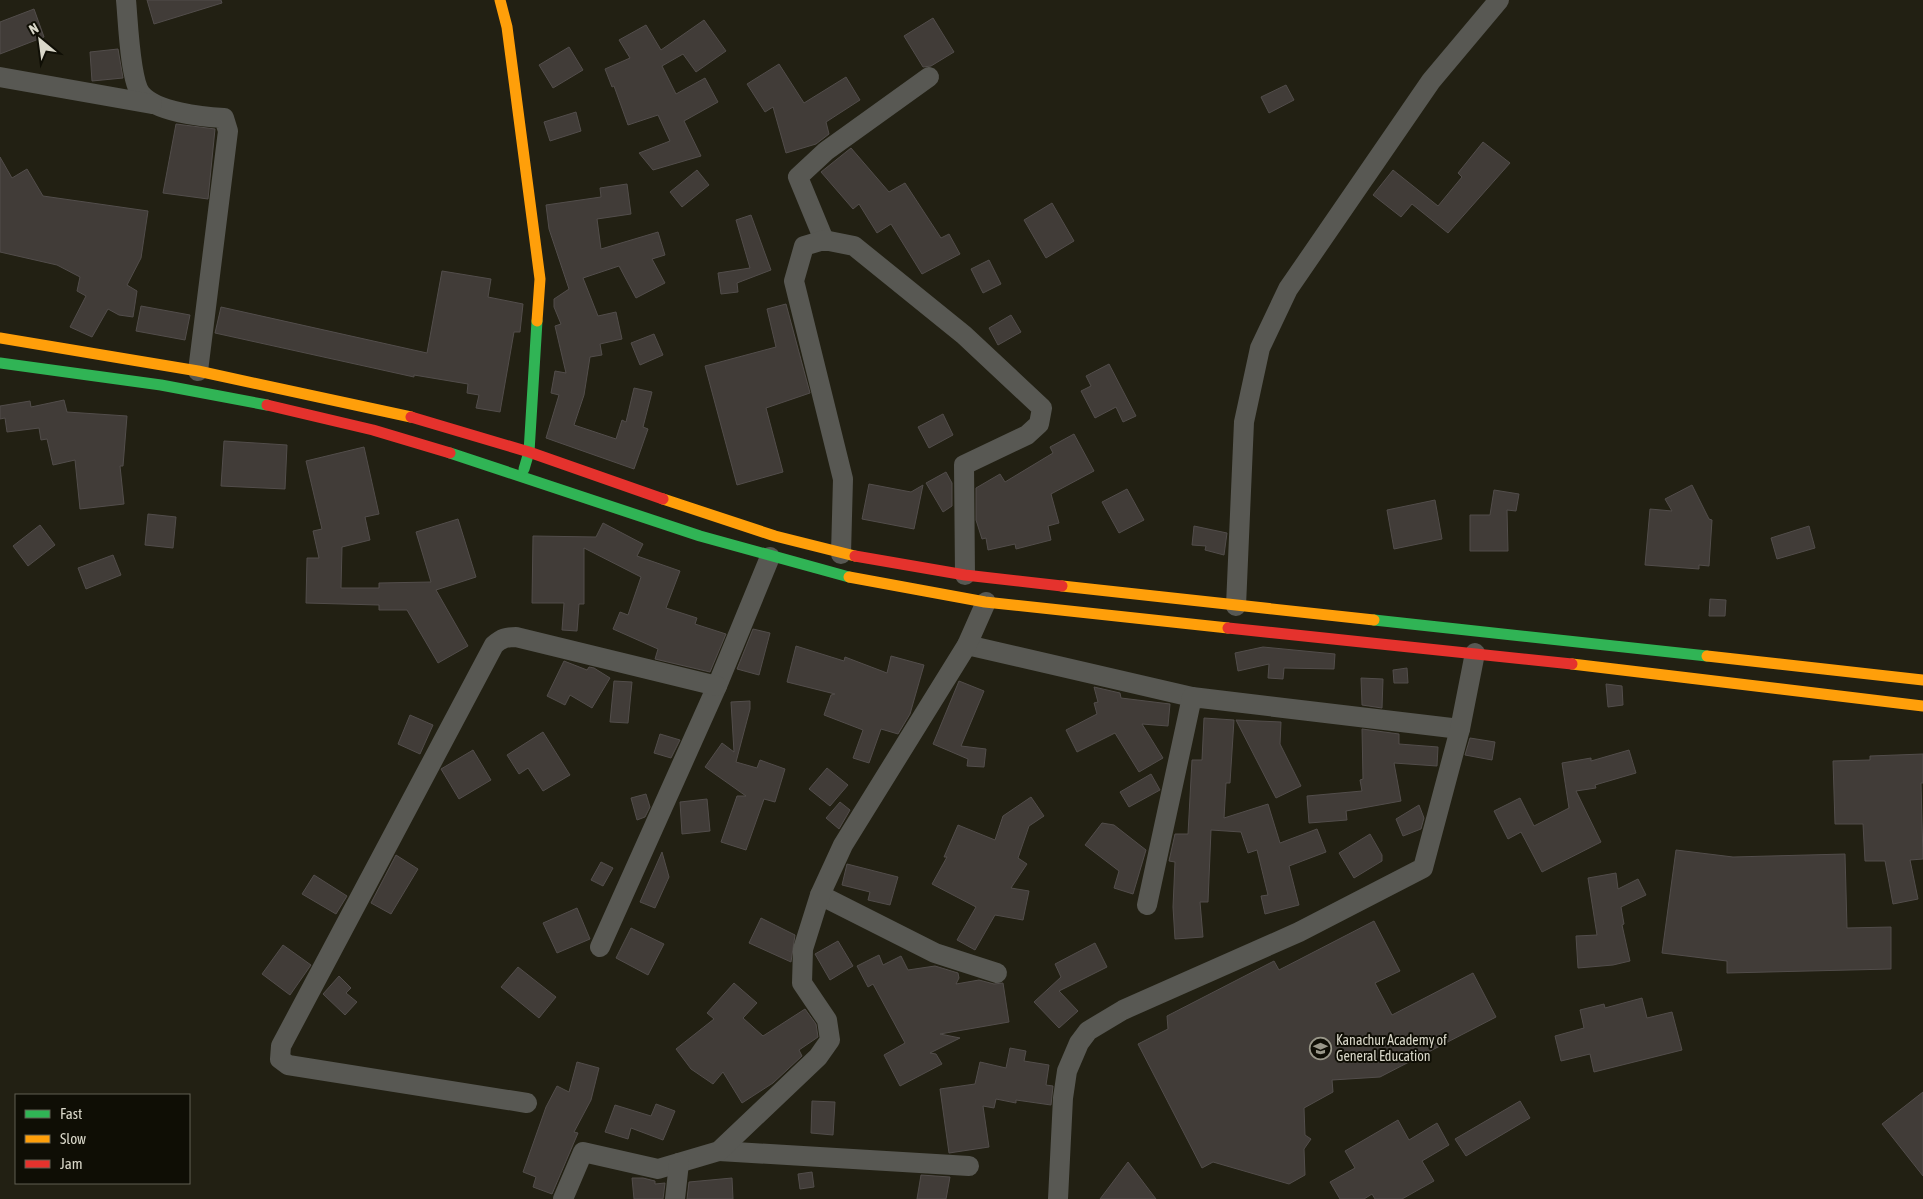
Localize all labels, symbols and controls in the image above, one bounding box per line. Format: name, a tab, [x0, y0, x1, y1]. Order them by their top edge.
north arrow	[15, 15, 65, 65]
text: N	[26, 20, 41, 38]
place label: Kanachur Academy of General Education	[1336, 1032, 1447, 1064]
school or university icon: Kanachur Academy of General Education	[1308, 1036, 1332, 1060]
legend	[15, 1094, 190, 1184]
text: Fast	[60, 1105, 82, 1122]
text: Slow	[60, 1130, 86, 1147]
text: Jam	[60, 1155, 83, 1172]

